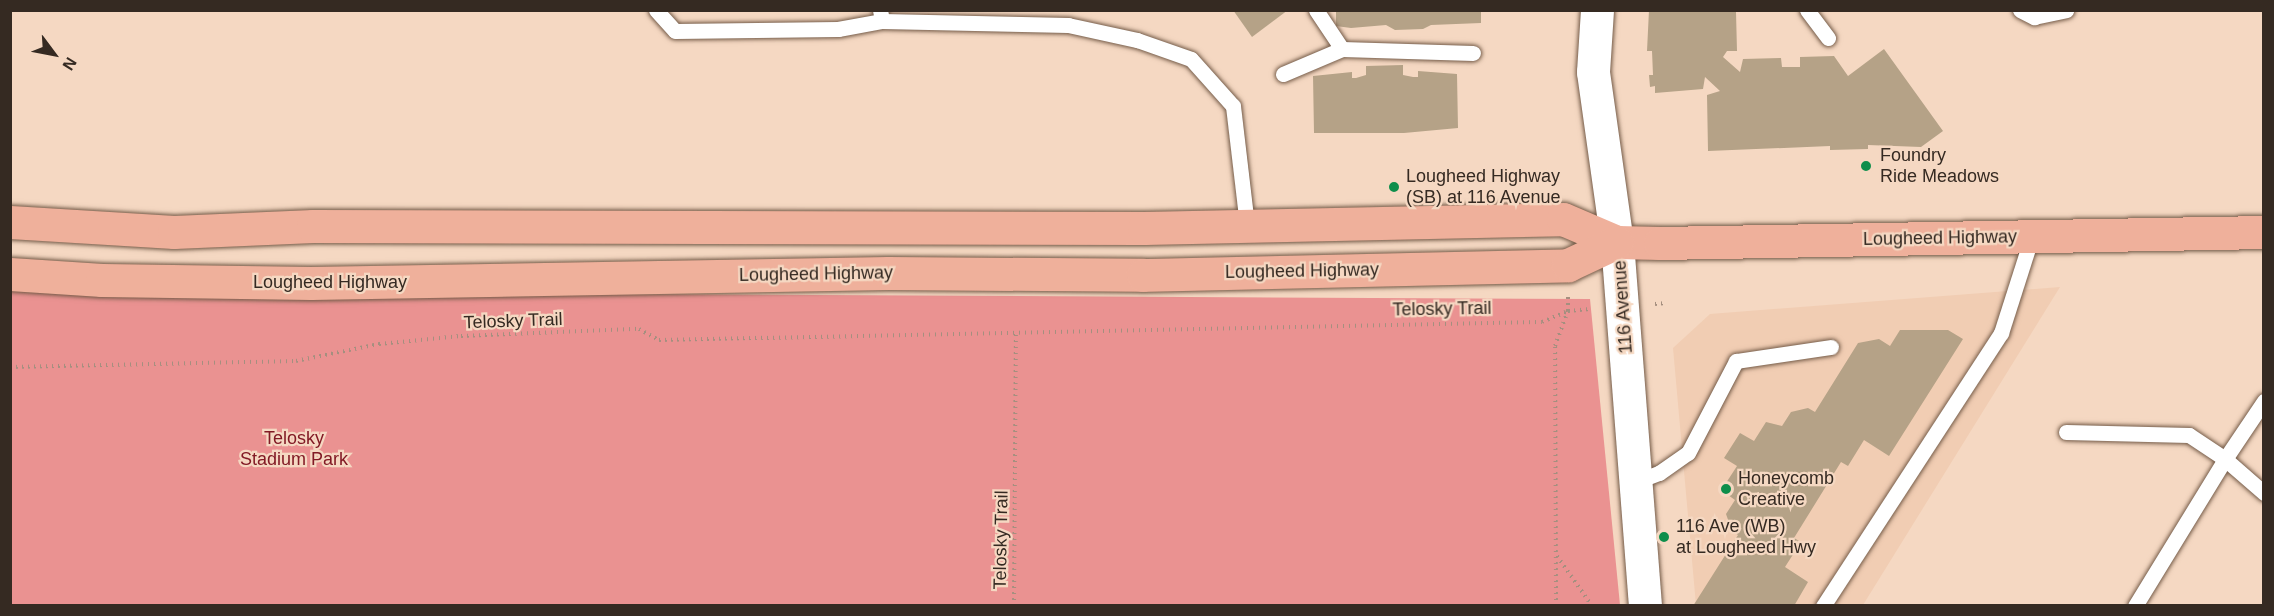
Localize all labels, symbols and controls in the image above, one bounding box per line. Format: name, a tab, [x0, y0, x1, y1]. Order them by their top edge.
north arrow	[24, 24, 84, 84]
text: N	[59, 54, 80, 73]
place label: Foundry Ride Meadows	[1880, 145, 1999, 188]
marker: Foundry Ride Meadows	[1857, 157, 1875, 175]
place label: Lougheed Highway (SB) at 116 Avenue	[1406, 166, 1561, 208]
marker: Lougheed Highway (SB) at 116 Avenue	[1387, 180, 1401, 194]
street label: Lougheed Highway	[1863, 226, 2017, 250]
street label: Lougheed Highway	[1225, 259, 1379, 283]
street label: 116 Avenue	[1609, 259, 1637, 355]
street label: Lougheed Highway	[739, 262, 893, 286]
street label: Lougheed Highway	[253, 271, 407, 293]
street label: Telosky Trail	[1392, 297, 1492, 321]
street label: Telosky Trail	[463, 308, 563, 334]
park label: Telosky Stadium Park	[240, 428, 348, 470]
place label: Honeycomb Creative	[1738, 468, 1834, 510]
marker: Honeycomb Creative	[1719, 482, 1733, 496]
street label: Telosky Trail	[989, 490, 1013, 590]
place label: 116 Ave (WB) at Lougheed Hwy	[1676, 516, 1816, 558]
marker: 116 Ave (WB) at Lougheed Hwy	[1657, 530, 1671, 544]

